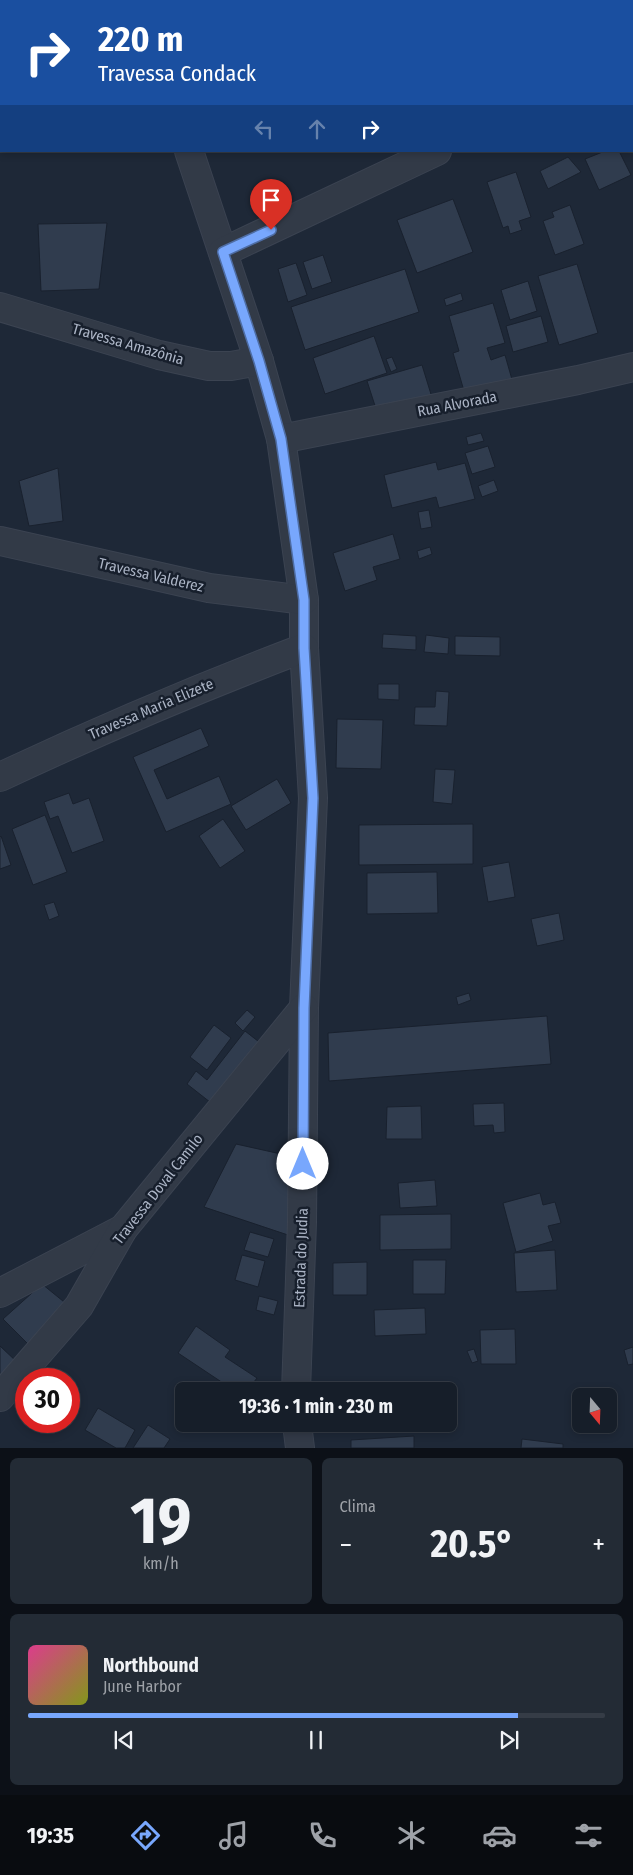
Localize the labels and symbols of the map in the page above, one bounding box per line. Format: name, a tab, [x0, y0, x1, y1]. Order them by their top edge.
pin	[250, 179, 292, 230]
street label: Travessa Amazônia	[70, 319, 186, 369]
street label: Rua Alvorada	[416, 387, 498, 421]
street label: Travessa Valderez	[97, 554, 205, 596]
street label: Travessa Maria Elizete	[86, 675, 216, 743]
street label: Travessa Doval Camilo	[109, 1130, 207, 1248]
position arrow	[276, 1137, 328, 1189]
street label: Estrada do Judia	[290, 1208, 312, 1308]
speed limit sign: 30	[15, 1368, 80, 1433]
north arrow	[572, 1388, 618, 1432]

